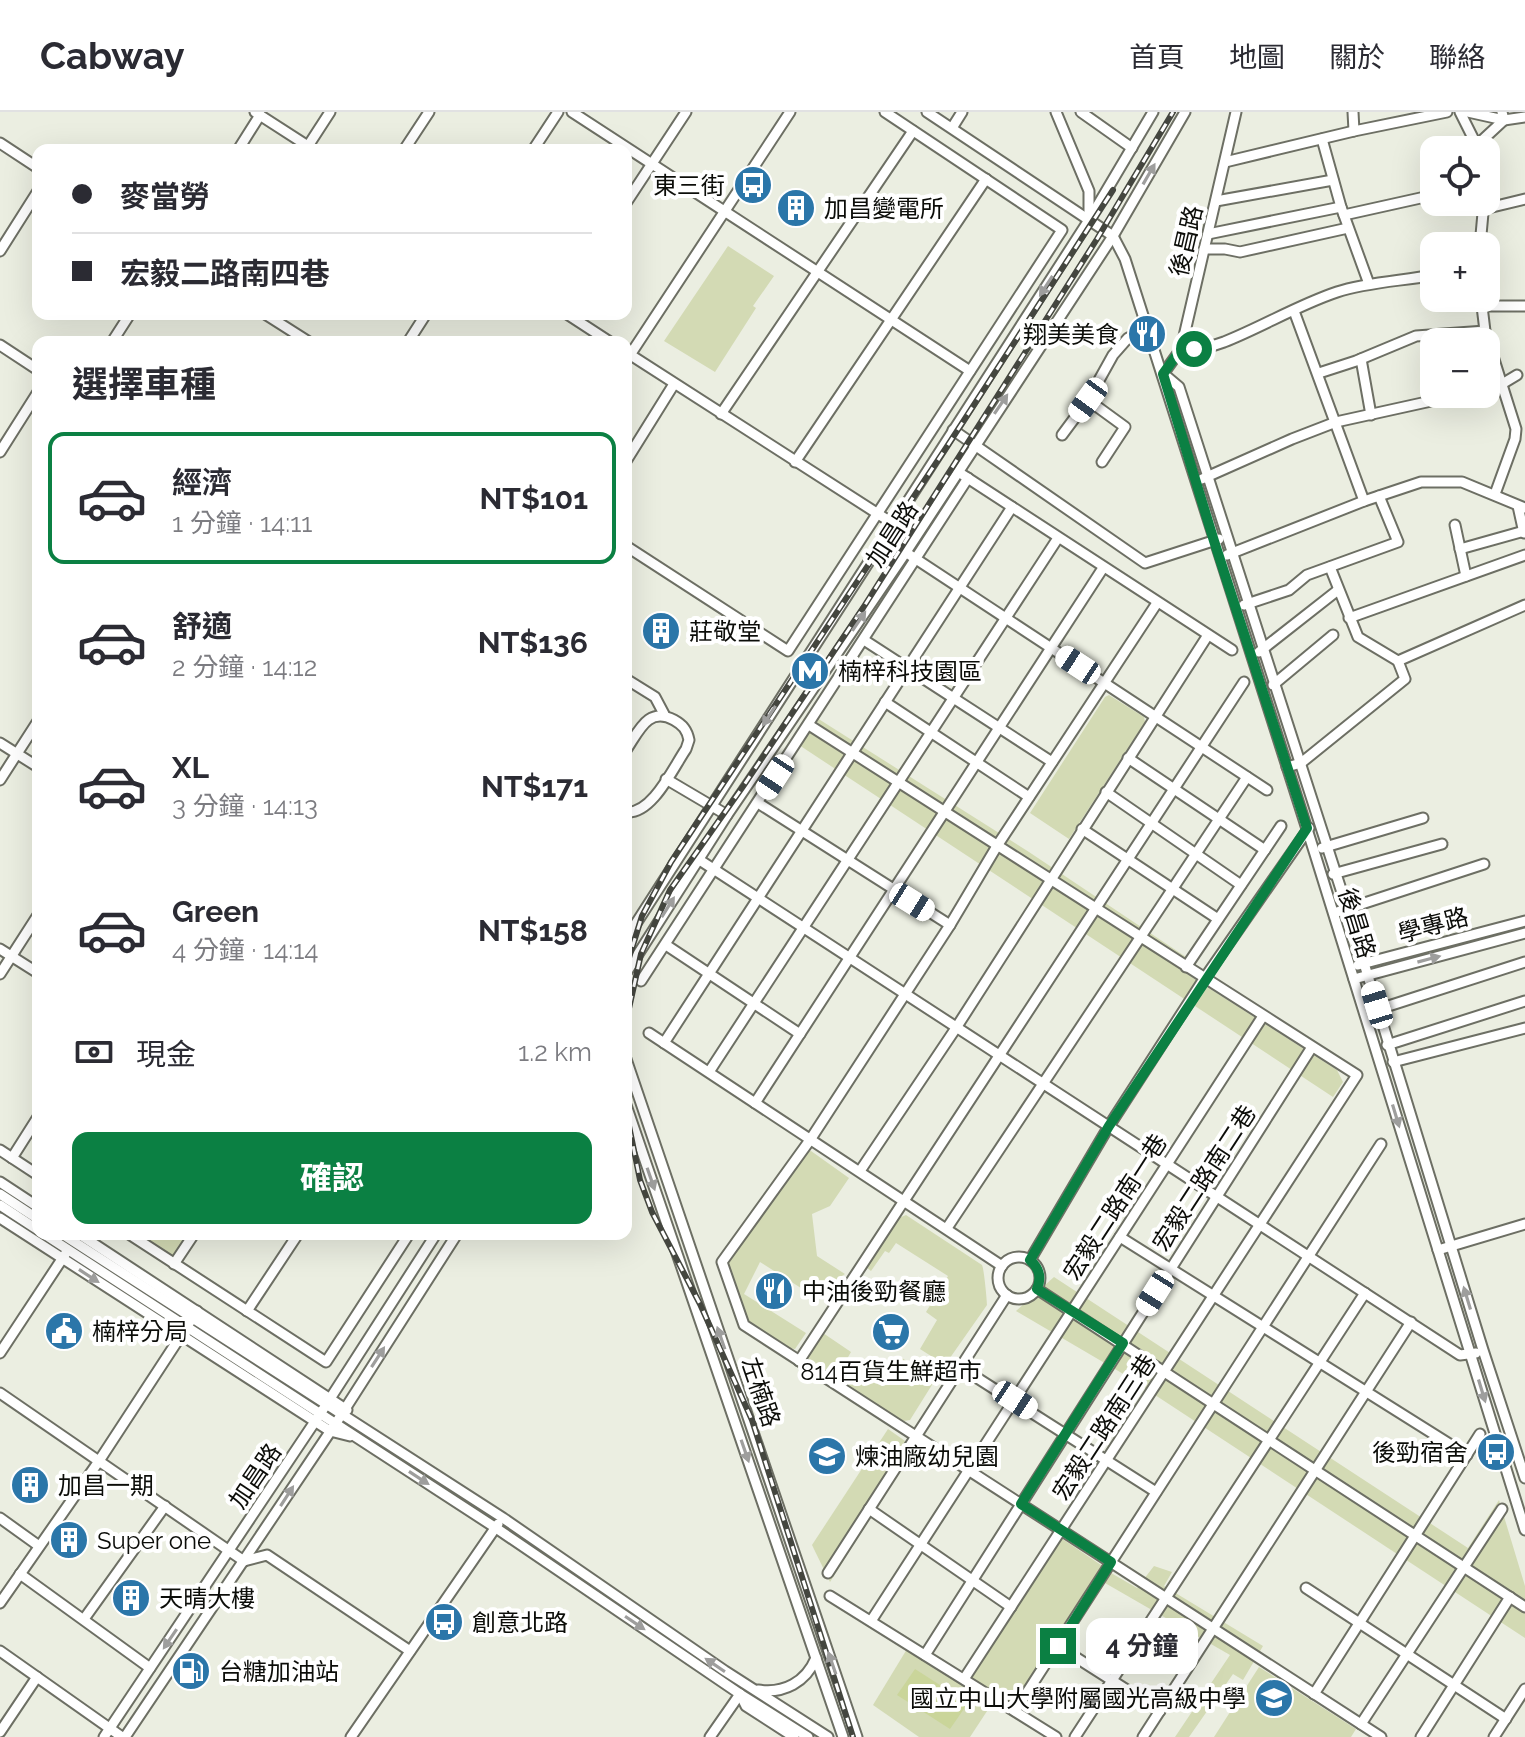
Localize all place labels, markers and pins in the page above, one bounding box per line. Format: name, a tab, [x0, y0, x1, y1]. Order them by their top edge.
bus stop icon: 東三街	[732, 164, 774, 206]
place label: 東三街	[653, 171, 725, 200]
building icon: 加昌變電所	[775, 187, 817, 229]
place label: 加昌變電所	[824, 194, 944, 223]
restaurant icon: 翔美美食	[1126, 313, 1168, 355]
place label: 翔美美食	[1023, 320, 1119, 349]
building icon: 莊敬堂	[640, 610, 682, 652]
place label: 莊敬堂	[689, 617, 761, 646]
metro station icon: 楠梓科技園區	[789, 650, 831, 692]
place label: 楠梓科技園區	[838, 657, 982, 686]
restaurant icon: 中油後勁餐廳	[753, 1270, 795, 1312]
place label: 中油後勁餐廳	[802, 1277, 946, 1306]
public building icon: 楠梓分局	[43, 1310, 85, 1352]
supermarket icon: 814百貨生鮮超市	[870, 1311, 912, 1353]
place label: 楠梓分局	[92, 1317, 188, 1346]
place label: 814百貨生鮮超市	[800, 1357, 982, 1386]
bus stop icon: 後勁宿舍	[1475, 1431, 1517, 1473]
school or university icon: 煉油廠幼兒園	[806, 1435, 848, 1477]
place label: 後勁宿舍	[1372, 1438, 1468, 1467]
place label: 煉油廠幼兒園	[855, 1442, 999, 1471]
building icon: 加昌一期	[9, 1464, 51, 1506]
place label: 加昌一期	[58, 1471, 154, 1500]
building icon: Super one	[48, 1519, 90, 1561]
place label: Super one	[97, 1526, 211, 1555]
building icon: 天晴大樓	[110, 1577, 152, 1619]
place label: 天晴大樓	[159, 1584, 255, 1613]
bus stop icon: 創意北路	[423, 1601, 465, 1643]
place label: 創意北路	[472, 1608, 568, 1637]
fuel station icon: 台糖加油站	[170, 1650, 212, 1692]
place label: 台糖加油站	[219, 1657, 339, 1686]
school or university icon: 國立中山大學附屬國光高級中學	[1253, 1677, 1295, 1719]
place label: 國立中山大學附屬國光高級中學	[910, 1684, 1246, 1713]

